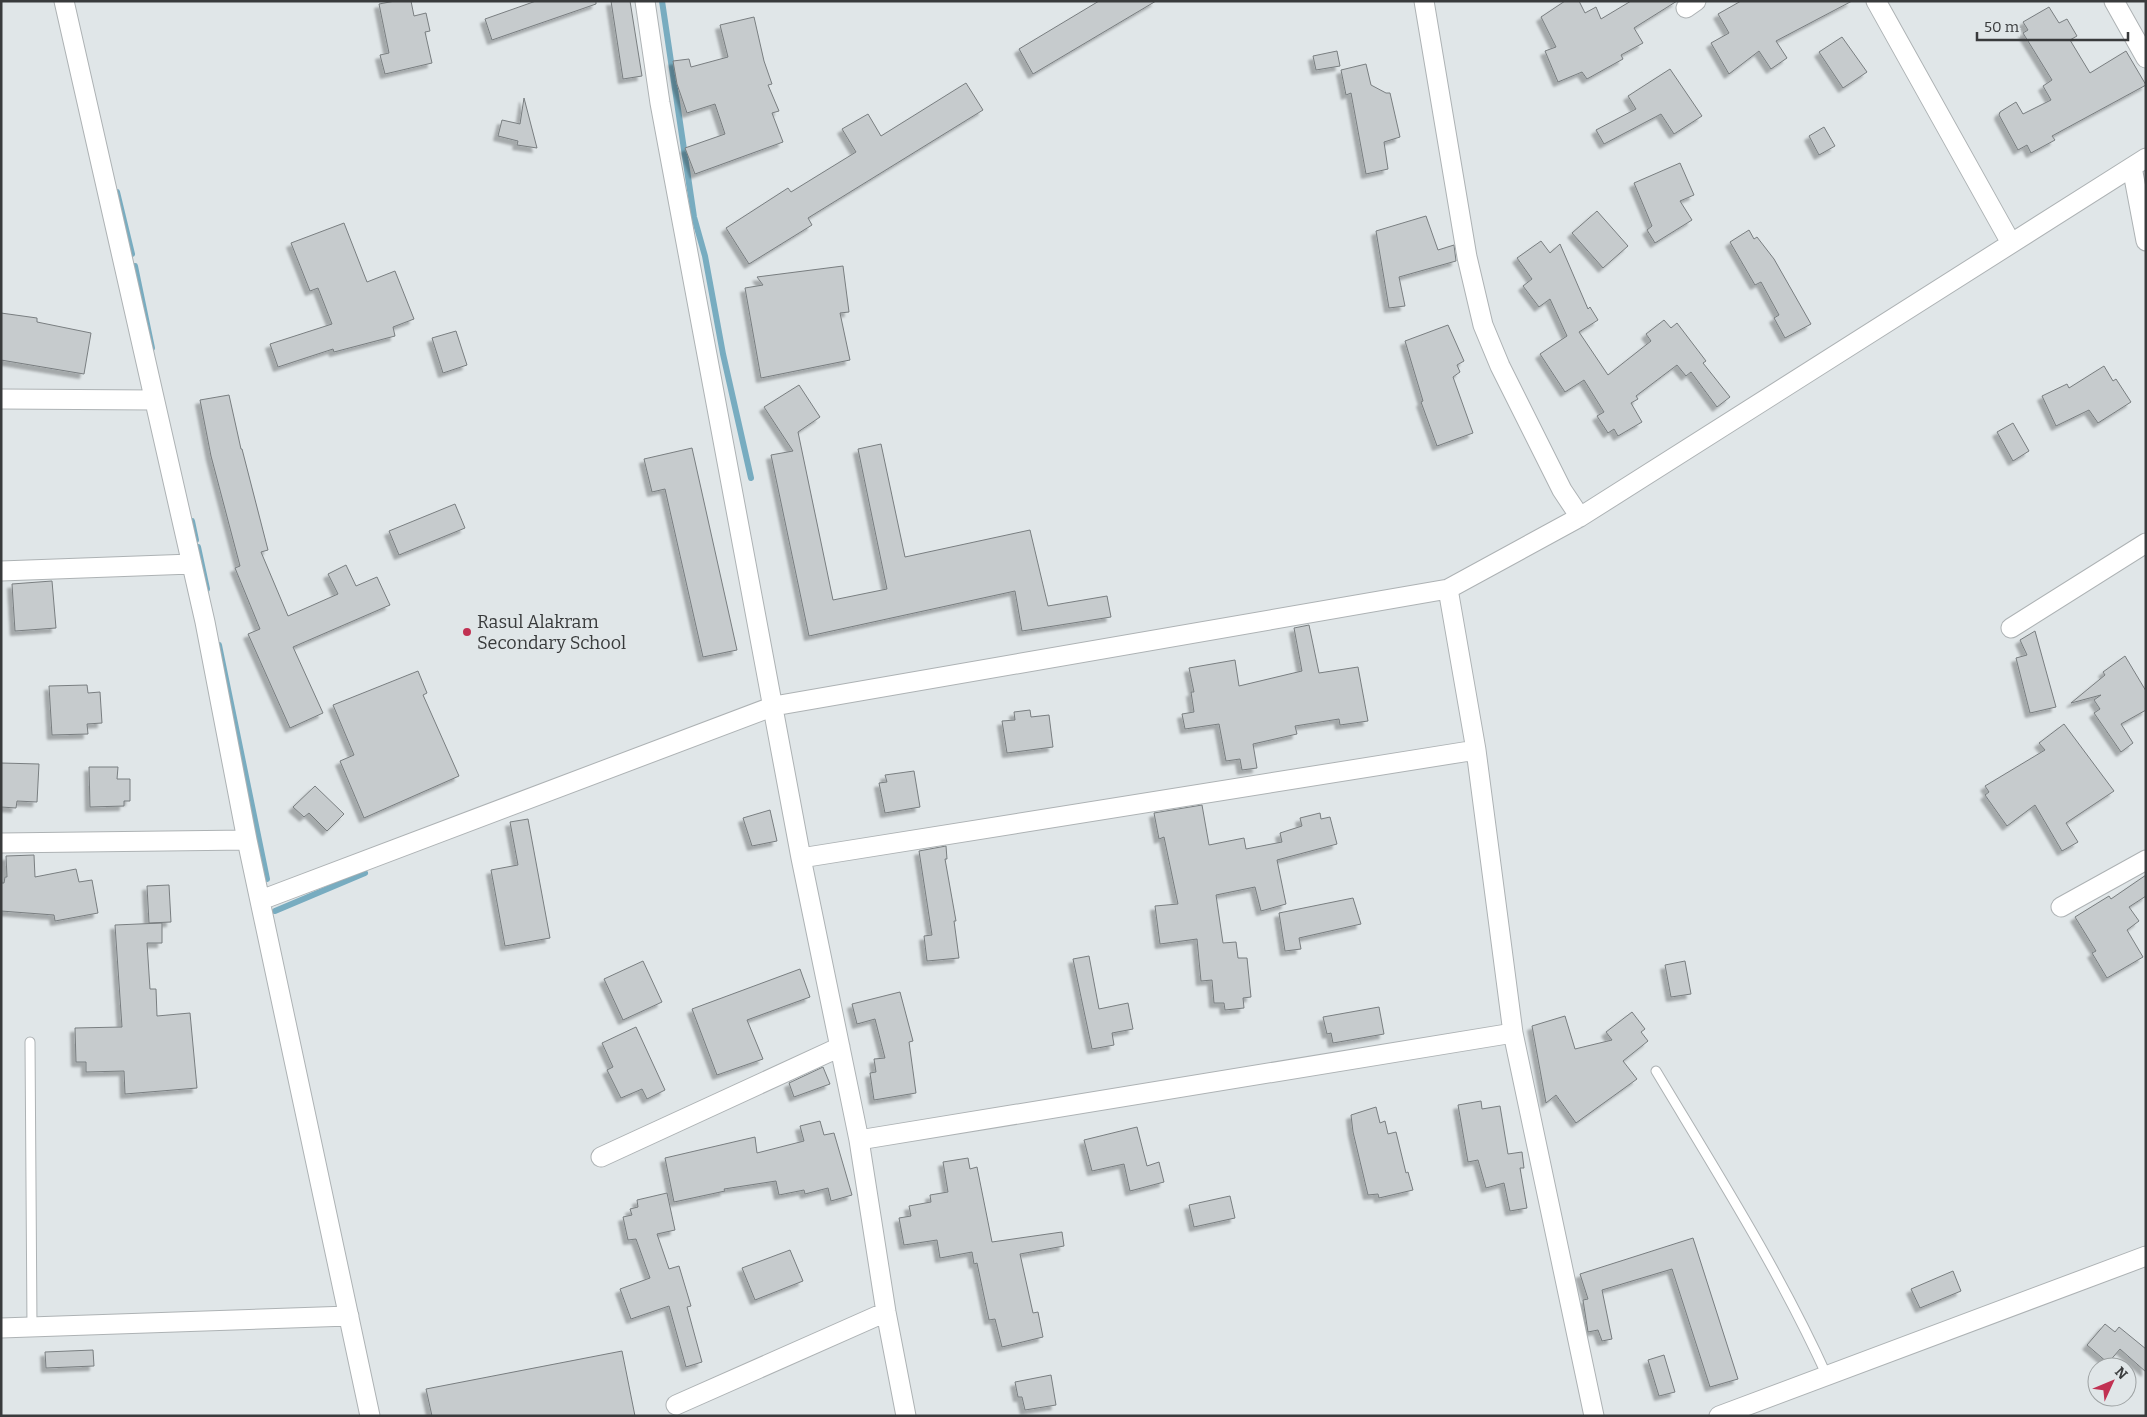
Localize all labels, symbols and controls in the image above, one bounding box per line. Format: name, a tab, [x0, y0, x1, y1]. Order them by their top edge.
scale bar	[1977, 10, 2128, 42]
text: 50 m	[1984, 18, 2020, 36]
place label: Rasul Alakram Secondary School	[477, 611, 626, 654]
marker: Rasul Alakram Secondary School	[461, 626, 473, 638]
north arrow	[2087, 1357, 2137, 1407]
text: N	[2111, 1364, 2131, 1383]

